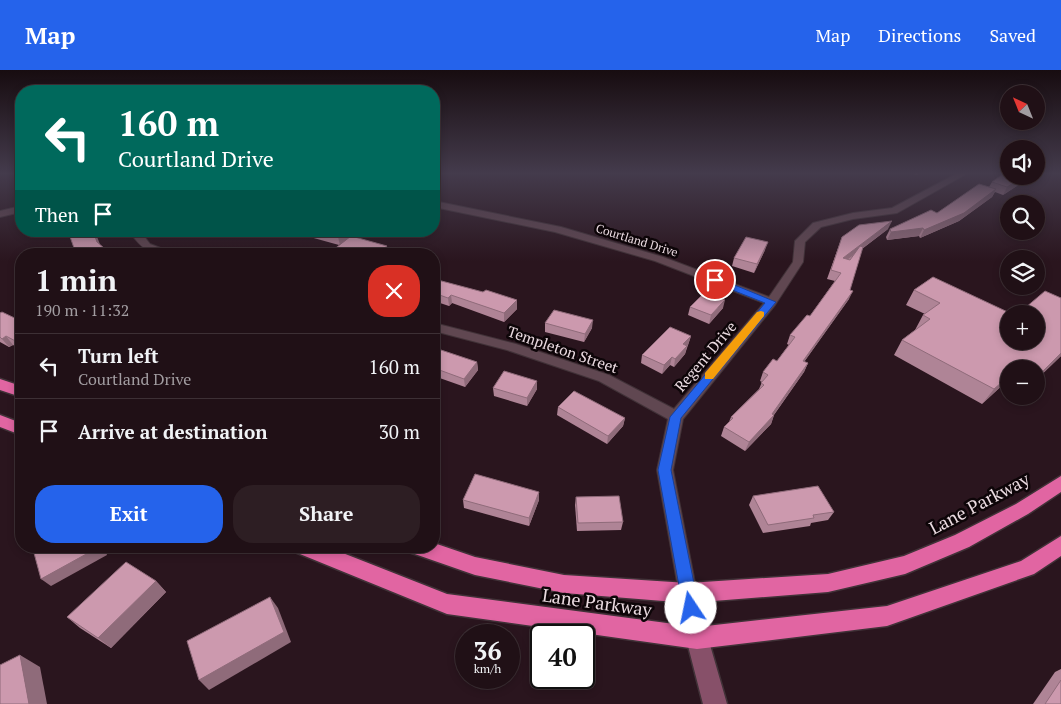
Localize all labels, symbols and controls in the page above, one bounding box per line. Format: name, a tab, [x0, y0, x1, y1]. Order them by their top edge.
text: Map	[25, 19, 75, 51]
text: Map	[815, 23, 850, 47]
text: Directions	[878, 23, 961, 47]
text: Saved	[989, 23, 1036, 47]
north arrow	[1000, 85, 1045, 130]
map controls	[1000, 85, 1045, 405]
text: 160 m	[118, 100, 219, 146]
icon: left	[35, 105, 100, 170]
button: sound	[1000, 140, 1045, 185]
text: Courtland Drive	[118, 144, 274, 173]
button: search	[1000, 195, 1045, 240]
icon: arrive	[89, 200, 117, 228]
text: Then	[35, 202, 79, 227]
street label: Courtland Drive	[594, 220, 680, 260]
button: layers	[1000, 250, 1045, 295]
pin	[694, 259, 736, 301]
text: 1 min	[35, 260, 117, 300]
button: close	[368, 265, 420, 317]
icon: arrive	[701, 266, 729, 294]
text: 190 m · 11:32	[35, 299, 129, 321]
button: +	[1000, 305, 1045, 350]
street label: Regent Drive	[670, 317, 740, 395]
street label: Templeton Street	[505, 321, 621, 377]
text: Turn left	[78, 343, 159, 368]
icon: left	[35, 352, 63, 380]
text: 160 m	[369, 354, 420, 379]
button: −	[1000, 360, 1045, 405]
text: Courtland Drive	[78, 368, 191, 390]
icon: arrive	[35, 417, 63, 445]
text: Arrive at destination	[78, 419, 267, 444]
text: 30 m	[379, 419, 420, 444]
street label: Lane Parkway	[925, 466, 1034, 540]
button: Exit	[35, 485, 223, 543]
button: Share	[233, 485, 420, 543]
position arrow	[664, 581, 716, 633]
street label: Lane Parkway	[541, 582, 654, 622]
speed limit sign: 40	[530, 624, 595, 689]
text: 36	[473, 634, 502, 667]
text: km/h	[474, 661, 501, 676]

